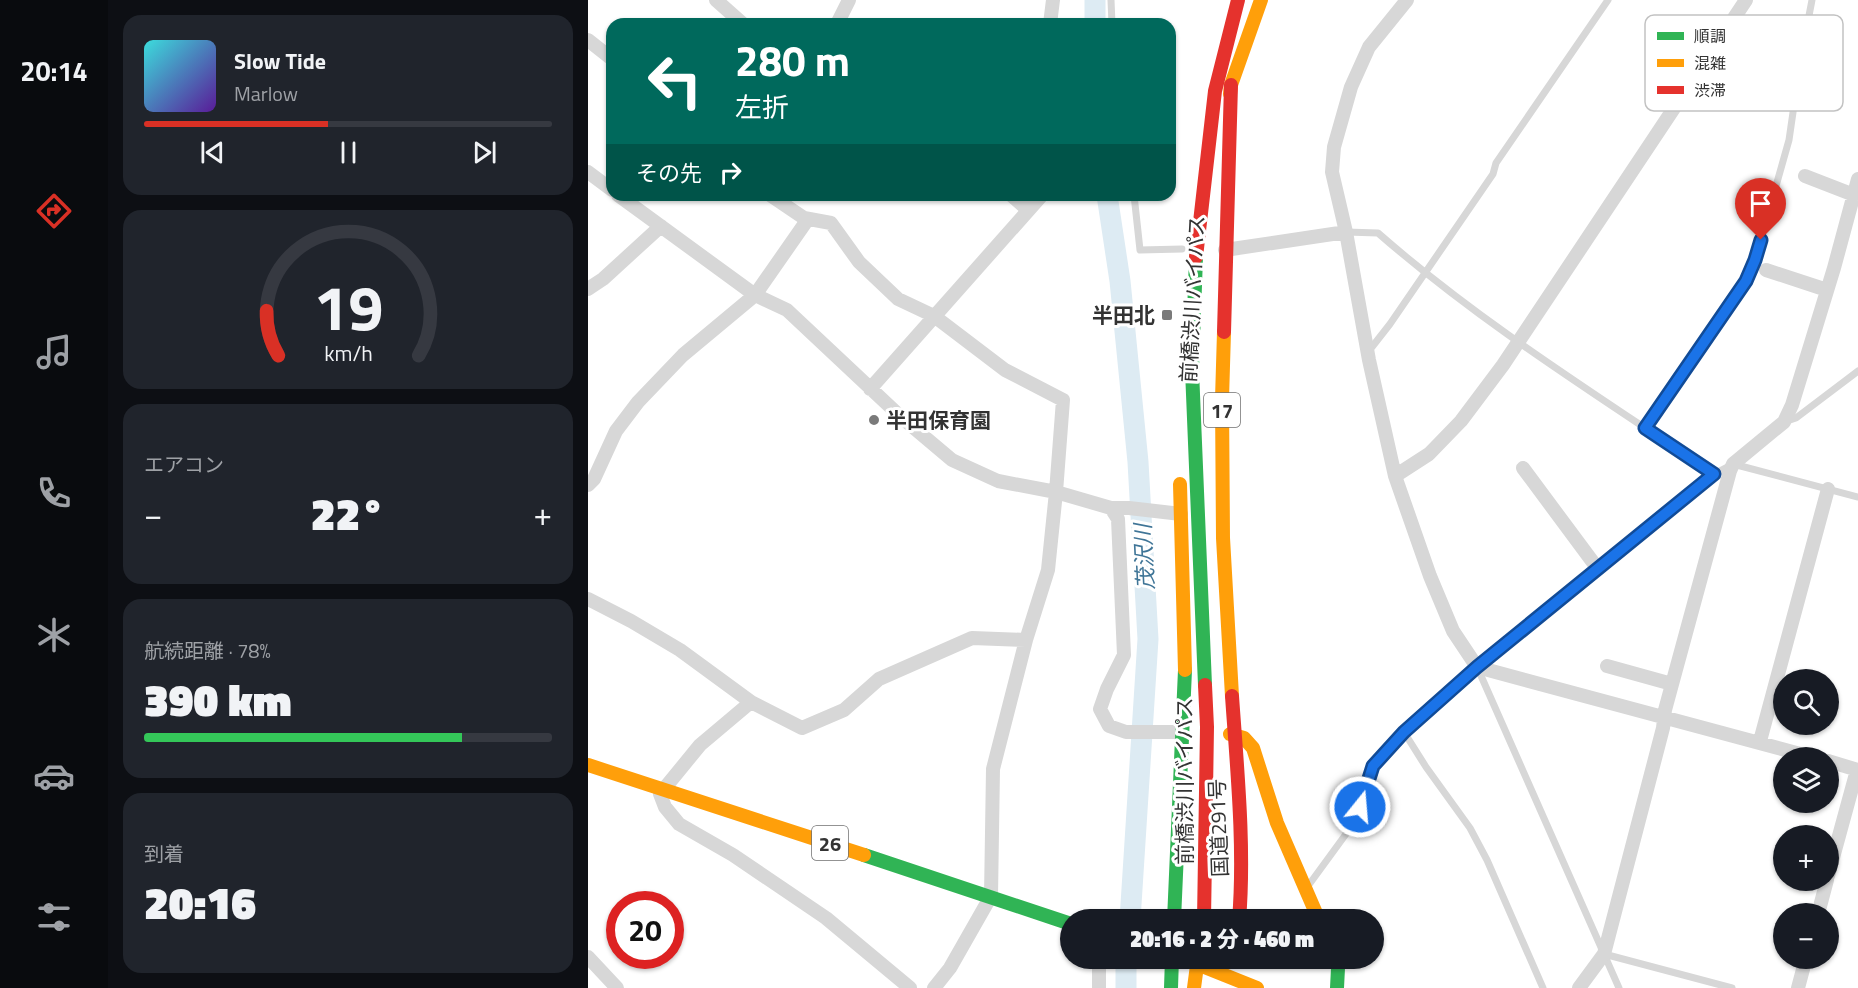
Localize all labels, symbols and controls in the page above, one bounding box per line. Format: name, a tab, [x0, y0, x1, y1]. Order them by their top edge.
legend	[1645, 15, 1843, 111]
text: 順調	[1694, 24, 1726, 48]
text: 280 m	[735, 28, 850, 92]
icon: left	[636, 42, 714, 120]
text: Slow Tide	[234, 44, 326, 78]
text: 20:14	[20, 50, 88, 91]
text: 混雑	[1694, 51, 1726, 75]
text: Marlow	[234, 78, 298, 109]
text: 渋滞	[1694, 78, 1726, 102]
text: 左折	[735, 86, 789, 127]
icon: previous	[196, 136, 229, 169]
icon: pause	[332, 136, 365, 169]
icon: next	[468, 136, 501, 169]
text: その先	[636, 156, 702, 190]
icon: right	[714, 156, 747, 189]
pin	[1735, 178, 1786, 240]
icon: arrive	[1744, 187, 1777, 220]
icon: directions	[33, 190, 75, 232]
street label: 前橋渋川バイパス	[1172, 214, 1212, 384]
text: 19	[313, 260, 383, 355]
place label: 半田北	[1092, 299, 1155, 331]
marker: 半田北	[1160, 308, 1174, 322]
icon: music	[33, 331, 75, 373]
text: km/h	[324, 338, 372, 370]
road number: 17	[1204, 393, 1240, 427]
place label: 半田保育園	[886, 404, 991, 436]
marker: 半田保育園	[867, 413, 881, 427]
text: エアコン	[144, 449, 224, 480]
icon: phone	[33, 472, 75, 514]
text: 22°	[311, 479, 385, 547]
text: −	[144, 489, 162, 539]
text: +	[534, 489, 552, 539]
water label: 茂沢川	[1125, 521, 1163, 591]
icon: climate	[33, 614, 75, 656]
text: 航続距離 · 78%	[144, 635, 271, 666]
text: 390 km	[144, 665, 292, 733]
map controls	[1773, 669, 1839, 969]
button: search	[1773, 669, 1839, 735]
street label: 前橋渋川バイパス	[1168, 697, 1200, 865]
button: layers	[1773, 747, 1839, 813]
icon: car	[33, 755, 75, 797]
position arrow	[1328, 775, 1392, 839]
street label: 国道291号	[1200, 778, 1236, 878]
button: +	[1773, 825, 1839, 891]
road number: 26	[812, 826, 848, 860]
text: 到着	[144, 838, 184, 869]
text: 20:16	[144, 868, 256, 936]
speed limit sign: 20	[606, 891, 684, 969]
icon: filters	[33, 896, 75, 938]
button: −	[1773, 903, 1839, 969]
text: 20:16 · 2 分 · 460 m	[1130, 922, 1314, 956]

